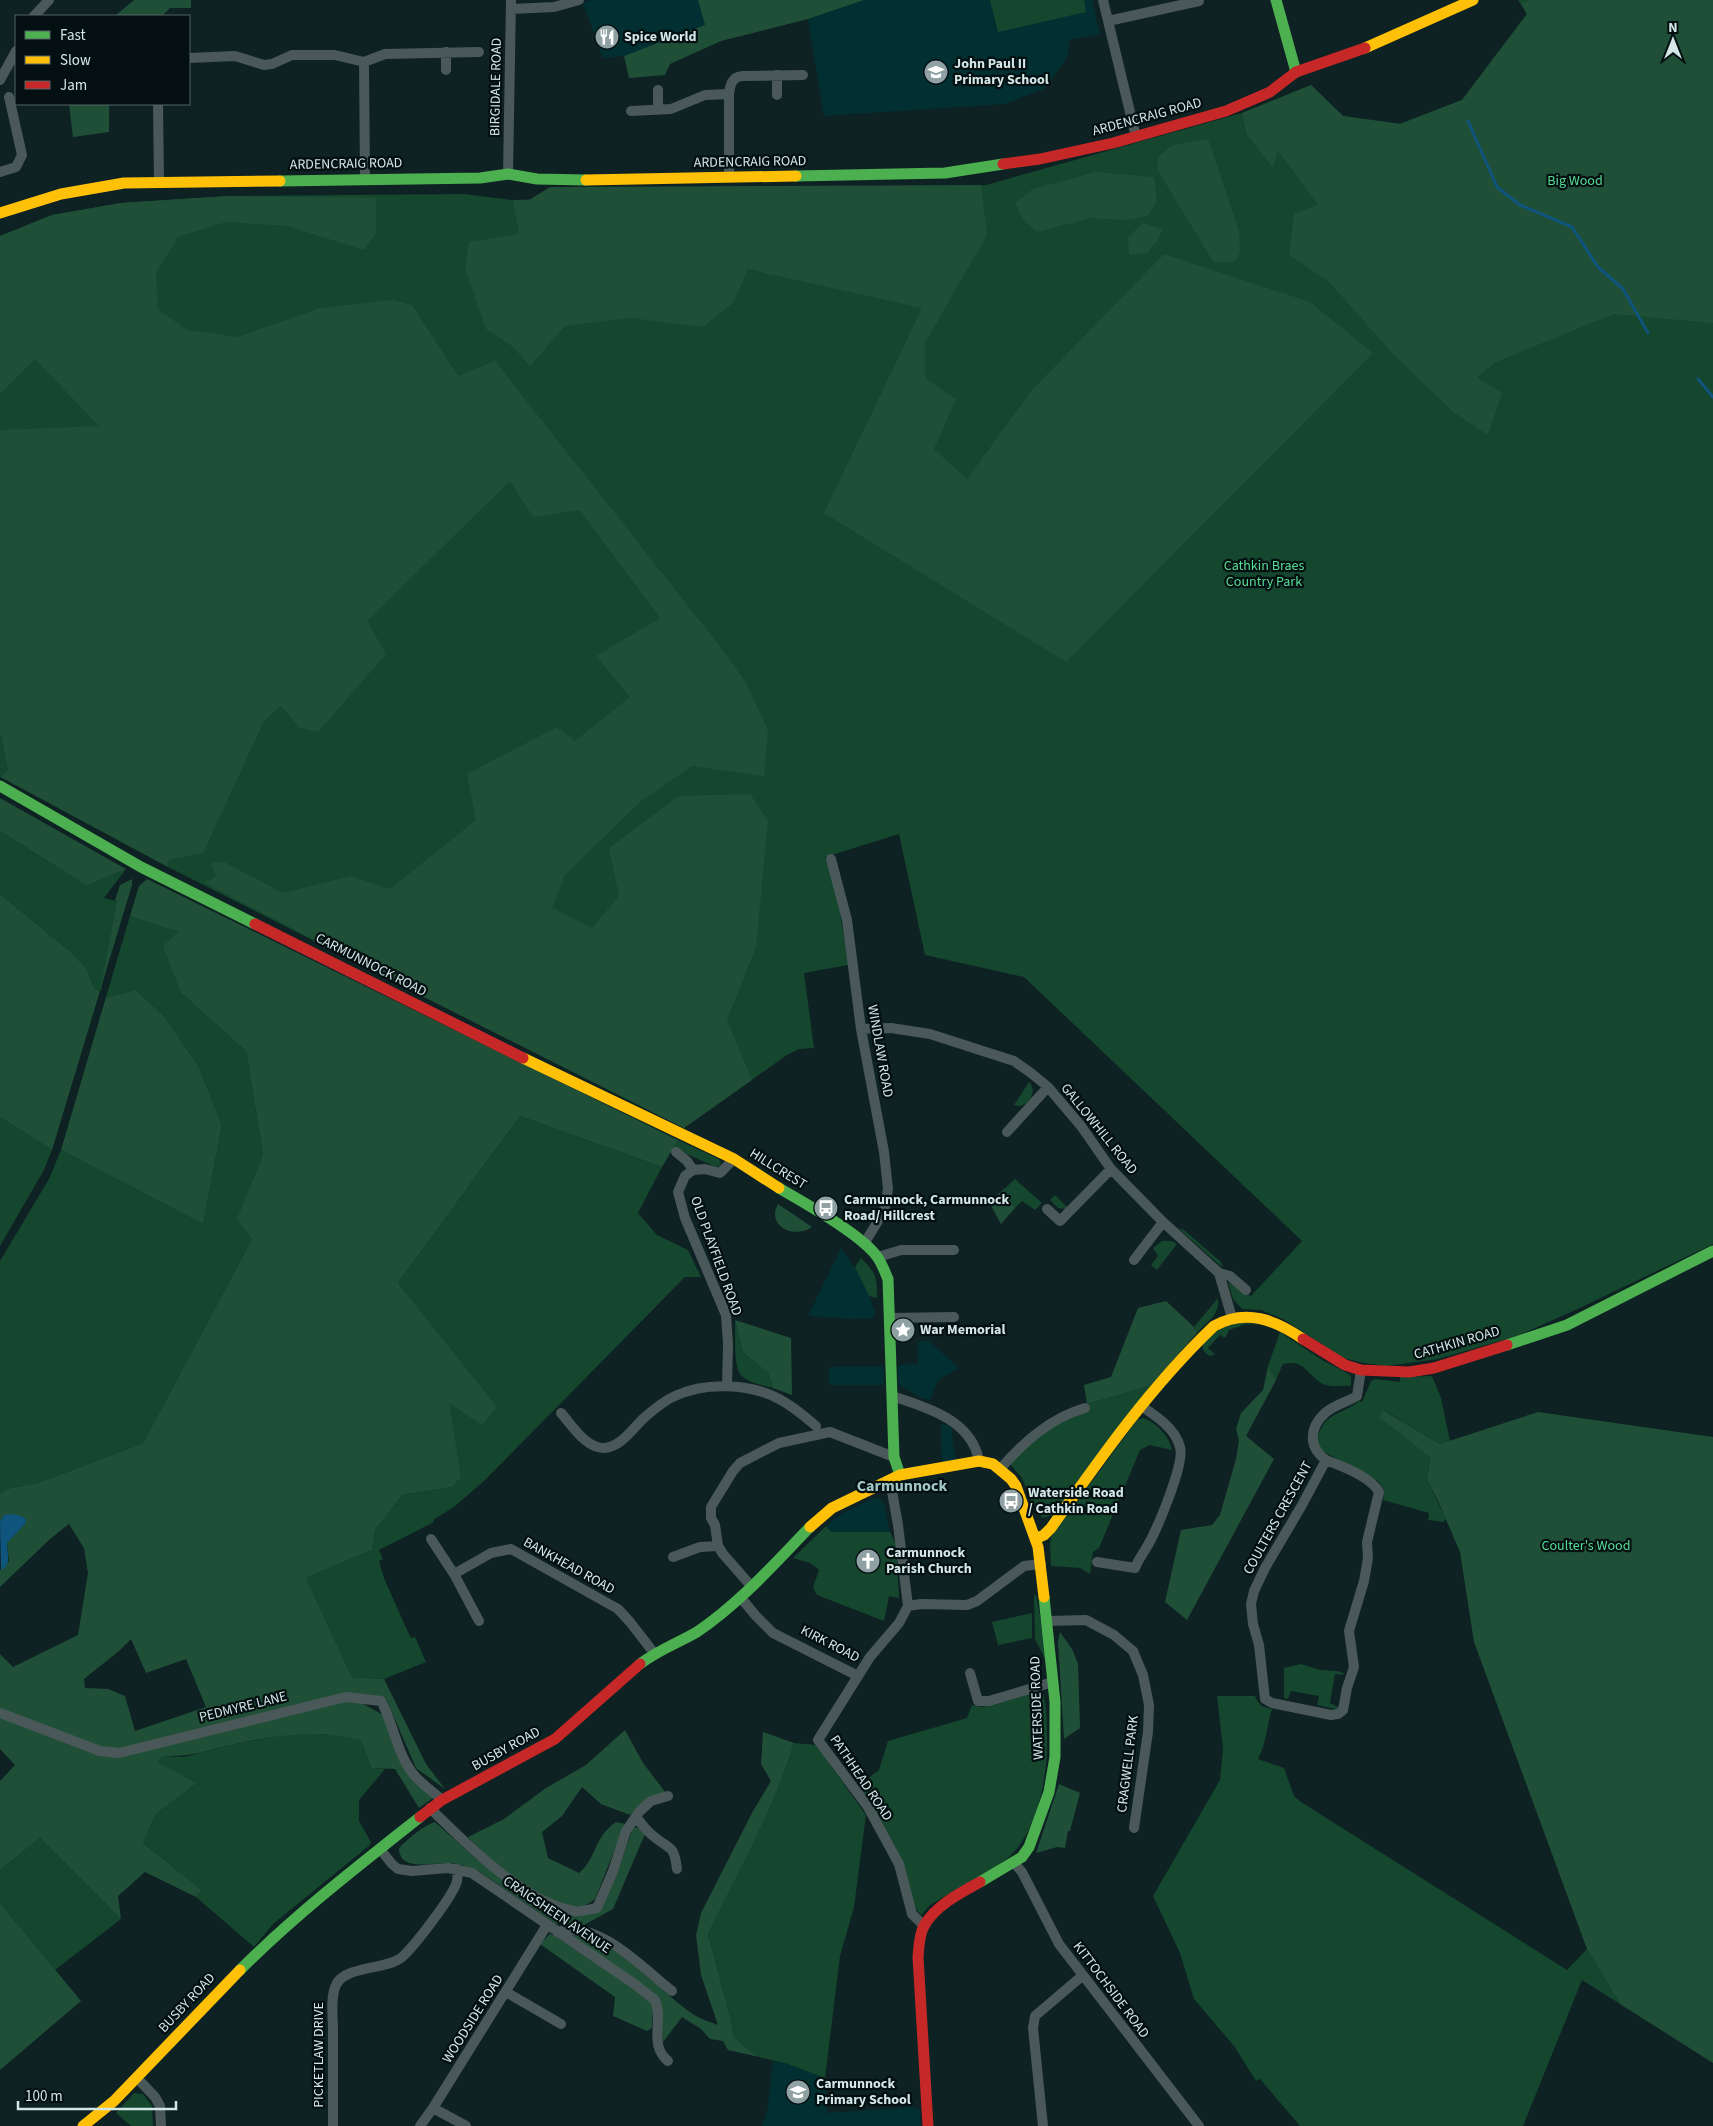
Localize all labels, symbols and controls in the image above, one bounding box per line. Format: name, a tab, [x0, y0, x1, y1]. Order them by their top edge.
legend	[15, 15, 190, 105]
north arrow	[1648, 15, 1698, 65]
text: N	[1668, 18, 1678, 38]
restaurant icon: Spice World	[594, 24, 620, 50]
text: Fast	[60, 25, 86, 46]
place label: Spice World	[624, 27, 697, 47]
street label: BIRGIDALE ROAD	[485, 38, 507, 136]
text: Slow	[60, 50, 91, 71]
place label: John Paul II Primary School	[954, 54, 1049, 90]
school or university icon: John Paul II Primary School	[923, 59, 949, 85]
text: Jam	[60, 75, 87, 96]
street label: ARDENCRAIG ROAD	[1090, 93, 1204, 141]
street label: ARDENCRAIG ROAD	[694, 151, 806, 173]
street label: ARDENCRAIG ROAD	[290, 153, 402, 175]
park label: Big Wood	[1547, 171, 1603, 191]
park label: Cathkin Braes Country Park	[1224, 556, 1304, 592]
street label: CARMUNNOCK ROAD	[312, 928, 430, 1002]
street label: WINDLAW ROAD	[862, 1003, 898, 1099]
street label: GALLOWHILL ROAD	[1056, 1079, 1142, 1179]
street label: HILLCREST	[746, 1144, 811, 1195]
place label: Carmunnock, Carmunnock Road/ Hillcrest	[844, 1190, 1009, 1226]
street label: OLD PLAYFIELD ROAD	[685, 1193, 747, 1319]
bus stop icon: Carmunnock, Carmunnock Road/ Hillcrest	[813, 1195, 839, 1221]
place icon: War Memorial	[890, 1317, 916, 1343]
place label: War Memorial	[920, 1320, 1005, 1340]
street label: CATHKIN ROAD	[1412, 1321, 1502, 1365]
street label: COULTERS CRESCENT	[1239, 1457, 1318, 1578]
district label: Carmunnock	[857, 1475, 947, 1497]
place label: Waterside Road / Cathkin Road	[1028, 1483, 1124, 1519]
bus stop icon: Waterside Road / Cathkin Road	[998, 1488, 1024, 1514]
street label: BANKHEAD ROAD	[520, 1533, 618, 1599]
park label: Coulter's Wood	[1542, 1536, 1630, 1556]
place label: Carmunnock Parish Church	[886, 1543, 972, 1579]
church icon: Carmunnock Parish Church	[855, 1548, 881, 1574]
street label: KIRK ROAD	[797, 1621, 863, 1667]
street label: WATERSIDE ROAD	[1025, 1656, 1049, 1760]
street label: PEDMYRE LANE	[197, 1686, 289, 1728]
street label: CRAGWELL PARK	[1112, 1713, 1144, 1814]
street label: BUSBY ROAD	[468, 1722, 544, 1776]
street label: PATHHEAD ROAD	[825, 1731, 897, 1825]
street label: CRAIGSHEEN AVENUE	[499, 1871, 615, 1959]
street label: KITTOCHSIDE ROAD	[1068, 1938, 1154, 2042]
street label: BUSBY ROAD	[154, 1969, 220, 2037]
street label: WOODSIDE ROAD	[438, 1971, 508, 2067]
street label: PICKETLAW DRIVE	[309, 2002, 329, 2108]
place label: Carmunnock Primary School	[816, 2074, 911, 2110]
scale bar	[18, 2078, 175, 2110]
school or university icon: Carmunnock Primary School	[785, 2079, 811, 2105]
text: 100 m	[25, 2086, 63, 2107]

